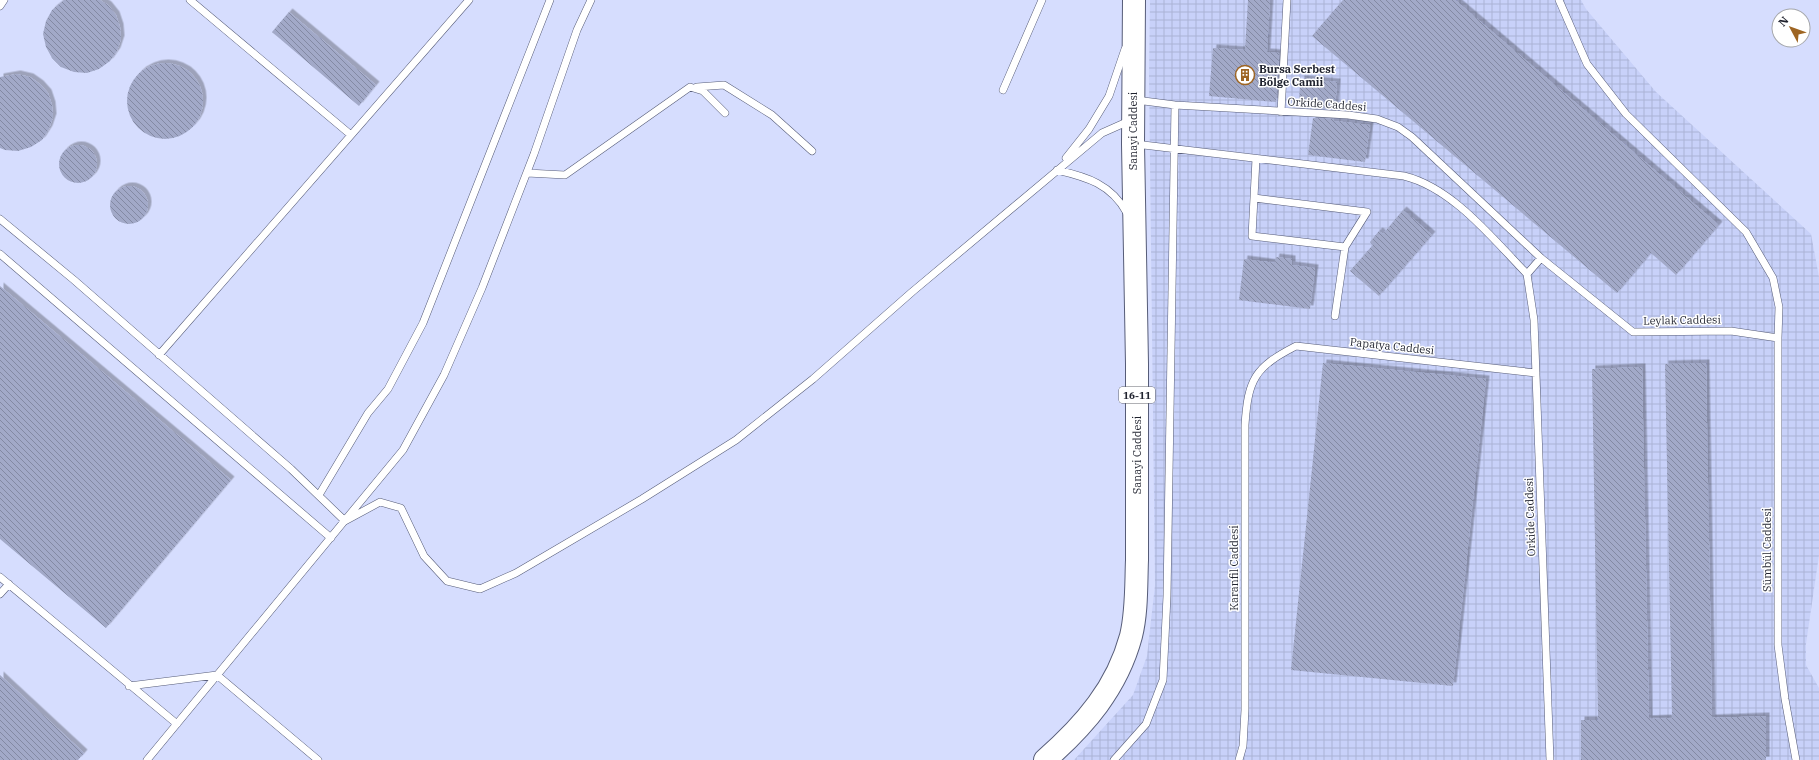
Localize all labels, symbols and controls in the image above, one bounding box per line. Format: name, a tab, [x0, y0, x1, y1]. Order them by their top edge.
north arrow	[1771, 8, 1811, 48]
text: N	[1775, 13, 1792, 29]
place label: Bursa Serbest Bölge Camii	[1259, 62, 1335, 89]
building icon: Bursa Serbest Bölge Camii	[1234, 64, 1256, 86]
street label: Sanayi Caddesi	[1126, 91, 1140, 170]
street label: Orkide Caddesi	[1287, 94, 1367, 114]
street label: Leylak Caddesi	[1643, 312, 1721, 328]
street label: Papatya Caddesi	[1349, 335, 1435, 357]
road number: 16-11	[1119, 387, 1155, 403]
street label: Sanayi Caddesi	[1130, 415, 1144, 494]
street label: Orkide Caddesi	[1522, 477, 1538, 557]
street label: Sümbül Caddesi	[1760, 507, 1774, 592]
street label: Karanfil Caddesi	[1227, 525, 1241, 611]

